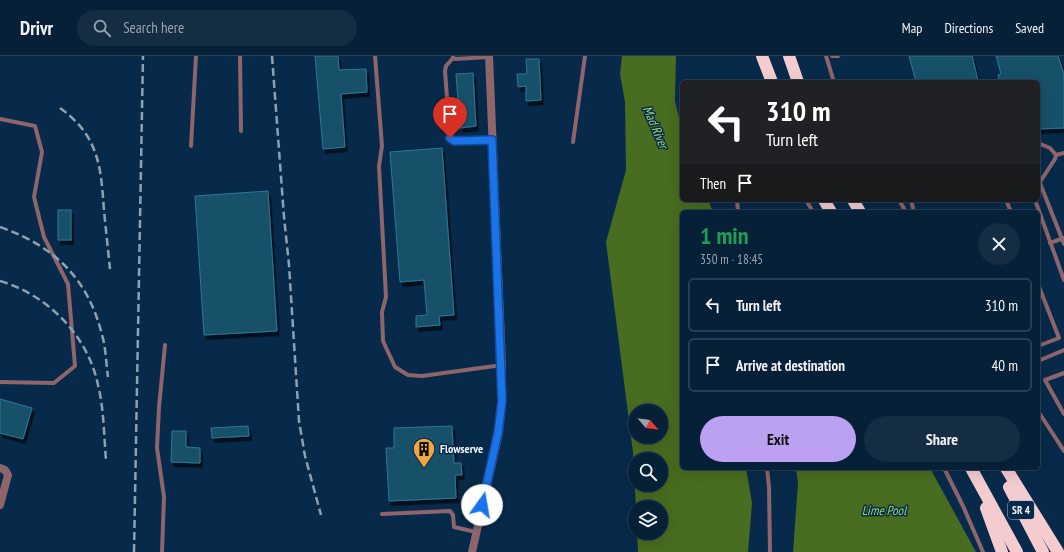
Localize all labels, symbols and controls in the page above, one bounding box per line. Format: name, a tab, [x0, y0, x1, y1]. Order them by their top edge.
search box	[77, 10, 357, 46]
text: Drivr	[20, 16, 53, 40]
icon: search	[91, 17, 113, 39]
text: Search here	[123, 18, 184, 37]
text: Map	[902, 19, 922, 37]
text: Directions	[944, 19, 993, 37]
text: Saved	[1015, 19, 1044, 37]
text: 310 m	[766, 92, 830, 129]
icon: left	[700, 96, 752, 148]
pin	[433, 97, 467, 138]
icon: arrive	[439, 103, 461, 125]
water label: Mad River	[639, 103, 673, 153]
text: Turn left	[766, 128, 818, 151]
icon: arrive	[734, 172, 756, 194]
text: Then	[700, 174, 726, 193]
text: 1 min	[700, 220, 748, 251]
button: close	[978, 223, 1020, 265]
text: 350 m · 18:45	[700, 251, 763, 268]
icon: left	[702, 294, 724, 316]
text: Turn left	[736, 296, 781, 315]
text: 310 m	[985, 296, 1018, 315]
icon: arrive	[702, 354, 724, 376]
text: Arrive at destination	[736, 356, 845, 375]
text: 40 m	[992, 356, 1018, 375]
north arrow	[628, 404, 668, 444]
map controls	[628, 404, 668, 540]
button: Exit	[700, 416, 856, 462]
button: Share	[864, 416, 1020, 462]
building icon: Flowserve	[411, 436, 437, 469]
place label: Flowserve	[440, 441, 483, 456]
button: search	[628, 452, 668, 492]
position arrow	[461, 484, 503, 526]
button: layers	[628, 500, 668, 540]
road number: SR 4	[1008, 501, 1034, 519]
water label: Lime Pool	[862, 502, 908, 519]

